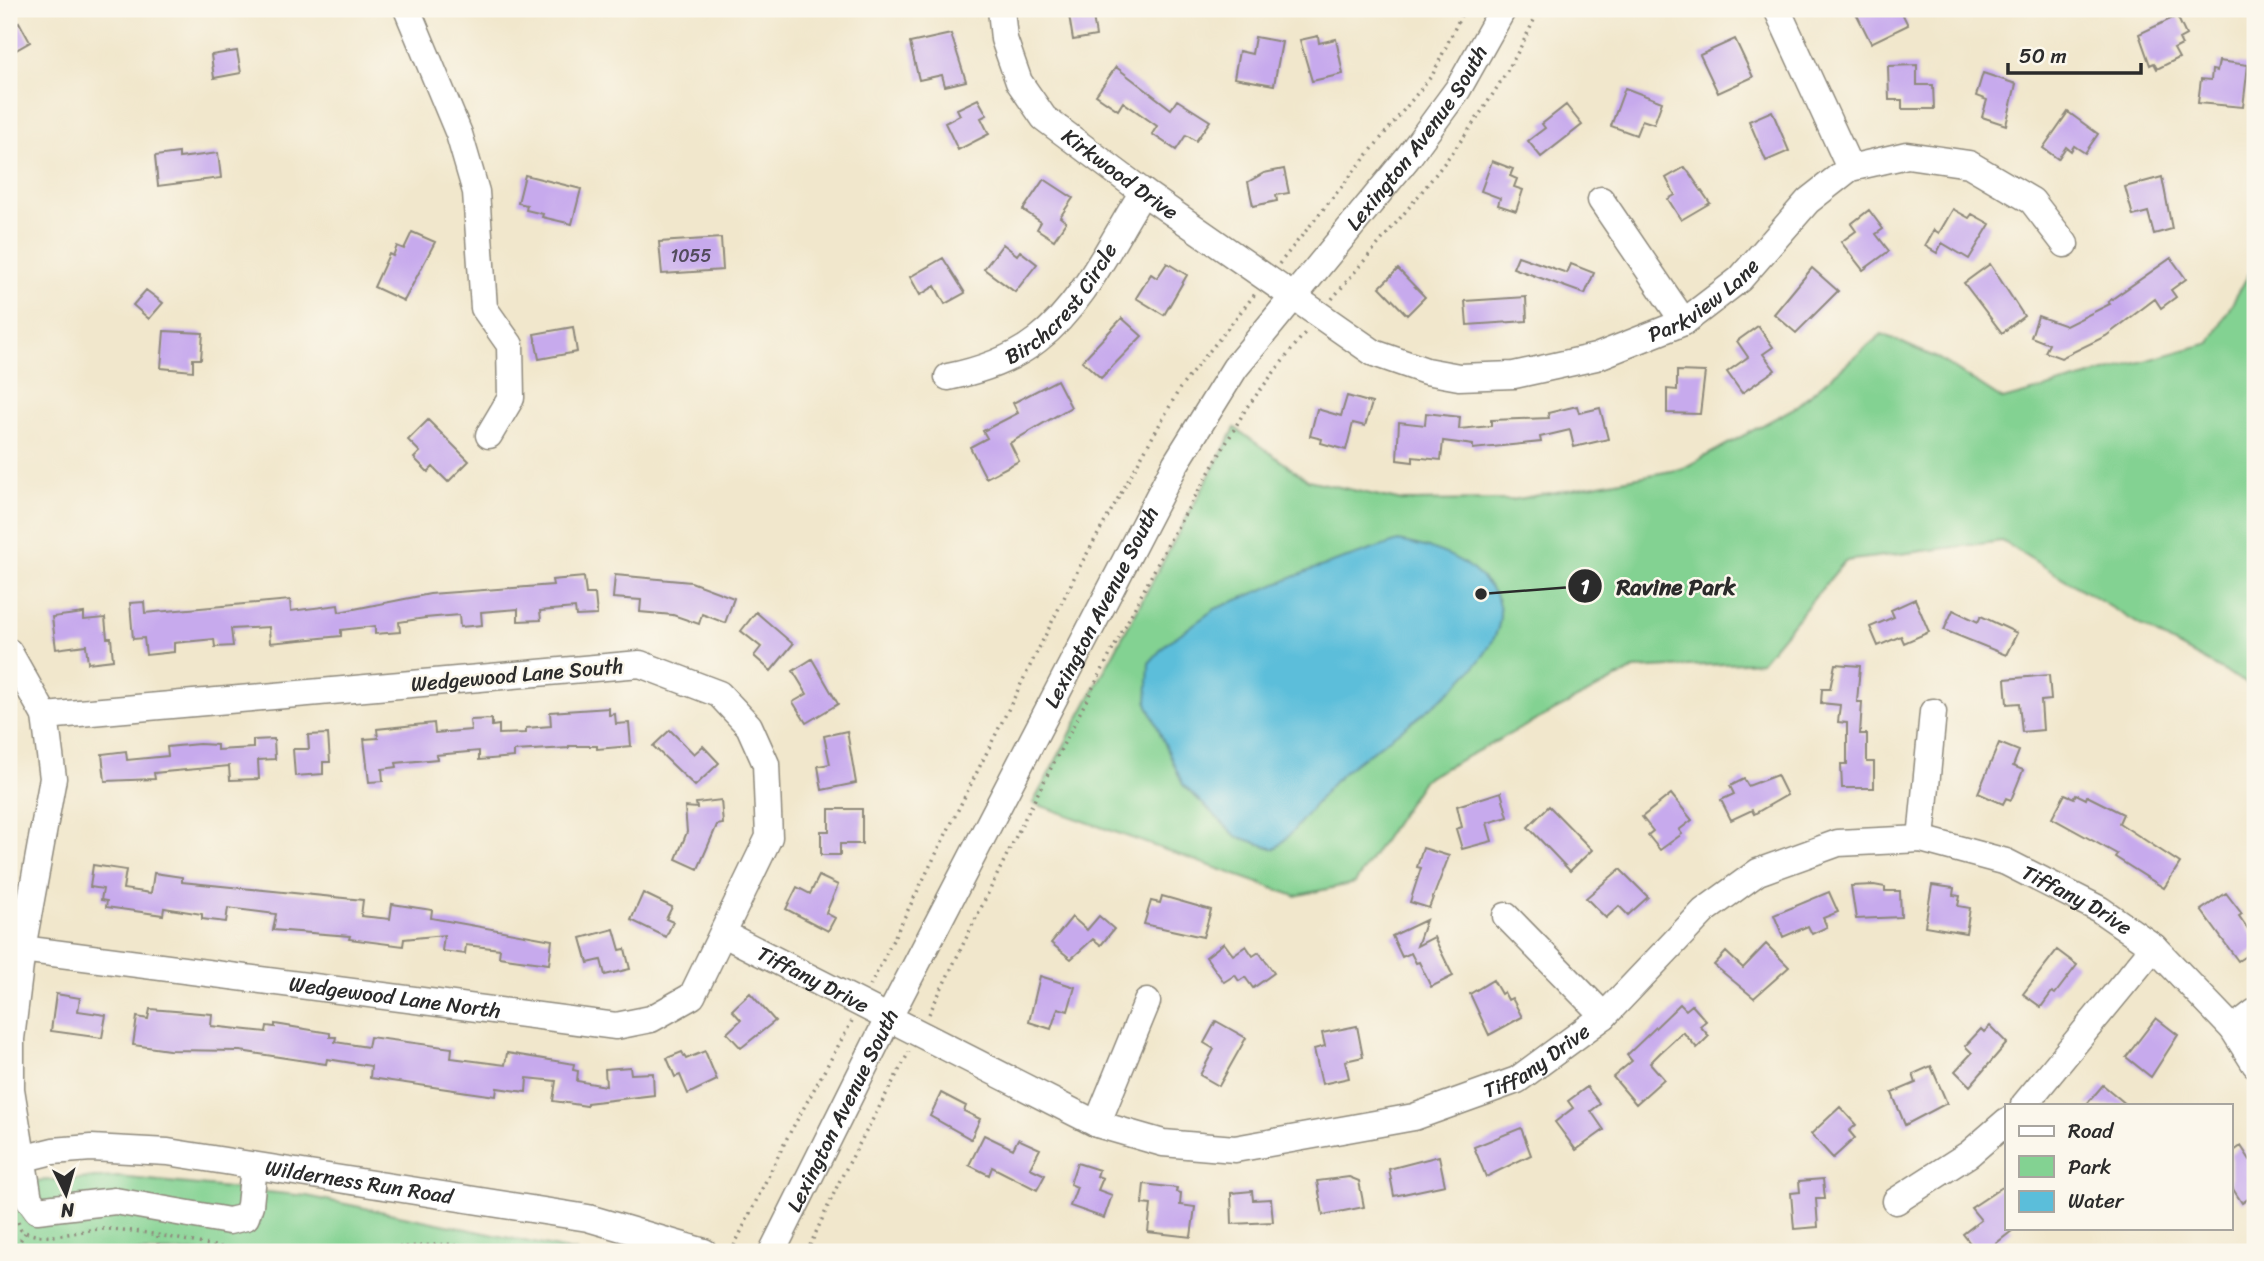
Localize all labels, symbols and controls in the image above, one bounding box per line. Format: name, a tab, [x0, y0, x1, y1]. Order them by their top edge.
scale bar	[2008, 32, 2142, 76]
text: 50 m	[2019, 37, 2067, 75]
street label: Lexington Avenue South	[1336, 38, 1498, 239]
street label: Kirkwood Drive	[1053, 118, 1187, 231]
street label: Birchcrest Circle	[998, 235, 1128, 375]
house number: 1055	[670, 240, 712, 272]
street label: Parkview Lane	[1642, 249, 1770, 354]
street label: Lexington Avenue South	[1033, 499, 1169, 715]
callout: Ravine Park	[1568, 564, 1750, 608]
text: Ravine Park	[1615, 567, 1736, 608]
text: 1	[1580, 568, 1590, 606]
street label: Wedgewood Lane South	[409, 647, 625, 703]
street label: Tiffany Drive	[2015, 854, 2140, 946]
street label: Tiffany Drive	[750, 935, 876, 1024]
street label: Wedgewood Lane North	[287, 965, 503, 1030]
street label: Lexington Avenue South	[776, 1002, 909, 1219]
street label: Tiffany Drive	[1478, 1013, 1599, 1110]
legend	[2005, 1104, 2232, 1230]
text: Road	[2068, 1112, 2115, 1150]
text: Park	[2068, 1148, 2111, 1186]
street label: Wilderness Run Road	[262, 1149, 458, 1216]
north arrow	[32, 1160, 102, 1230]
text: Water	[2068, 1182, 2125, 1220]
text: N	[59, 1193, 76, 1228]

